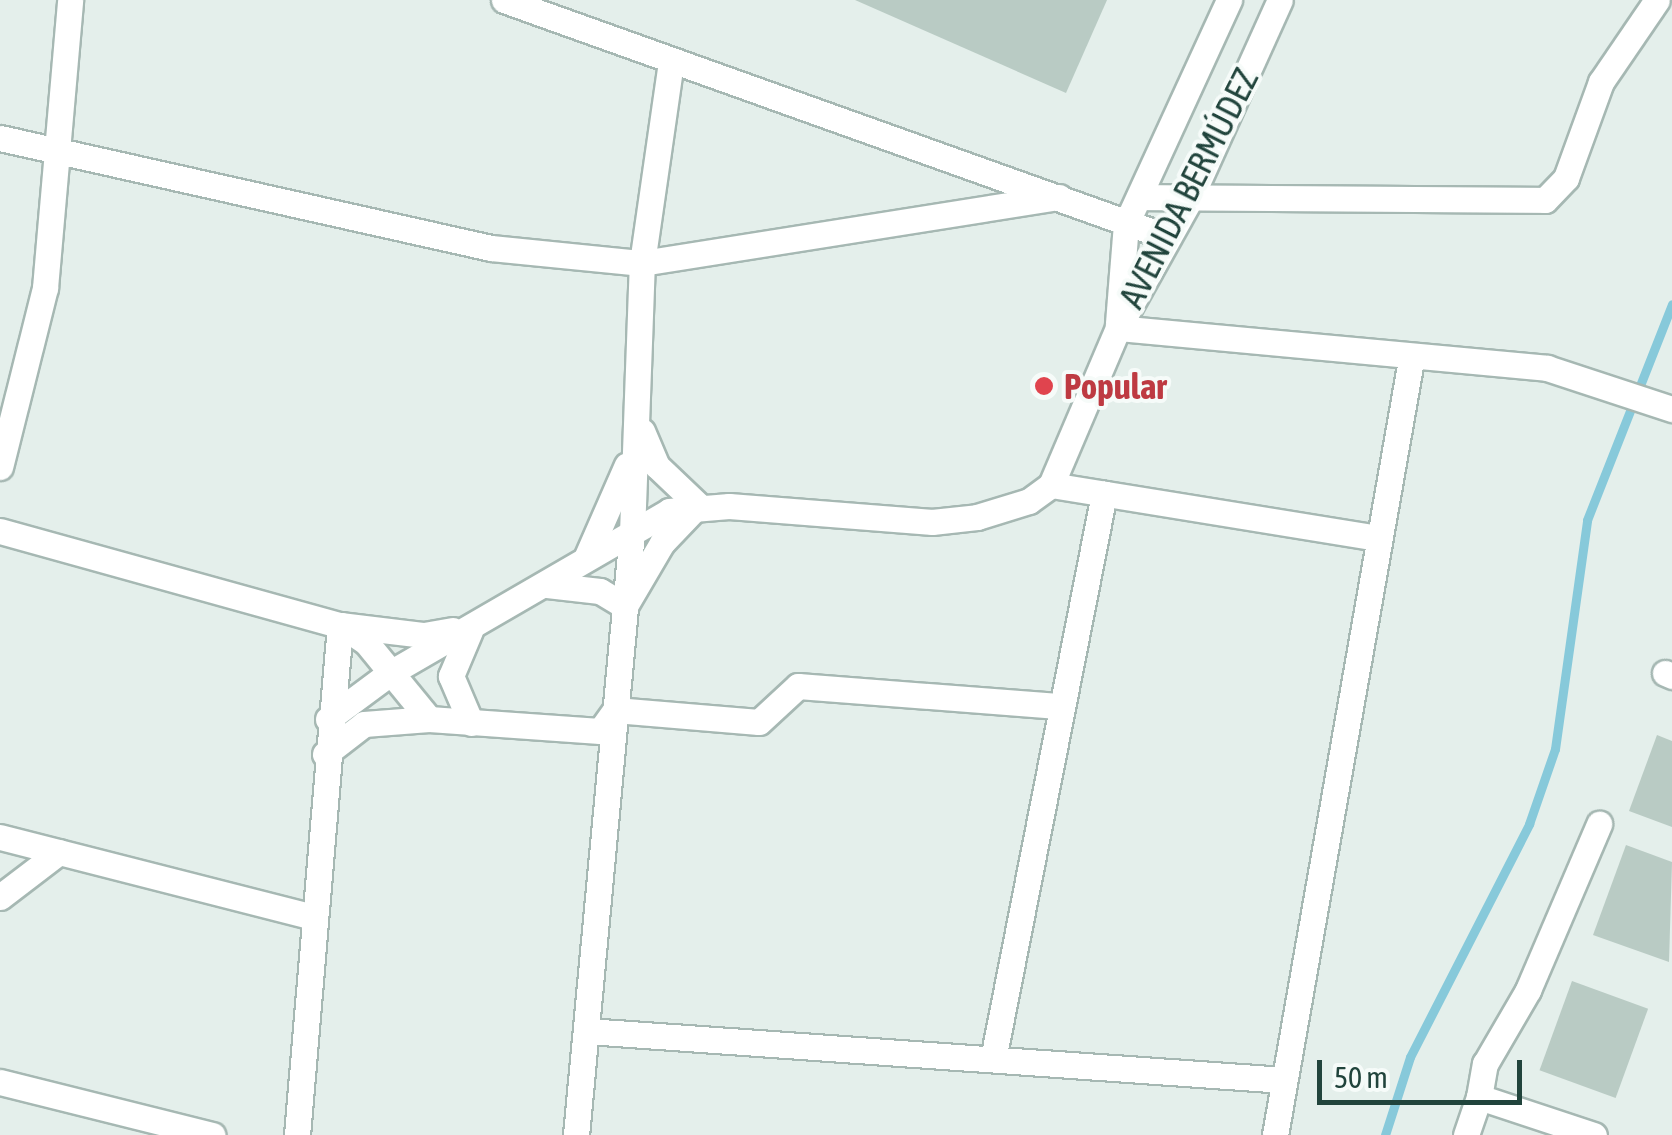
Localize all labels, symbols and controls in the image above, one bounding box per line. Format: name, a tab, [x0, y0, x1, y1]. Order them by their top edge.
street label: AVENIDA BERMÚDEZ	[1110, 61, 1266, 315]
place label: Popular	[1064, 365, 1167, 407]
marker: Popular	[1033, 375, 1055, 397]
scale bar	[1322, 1040, 1527, 1102]
text: 50 m	[1334, 1060, 1388, 1094]

